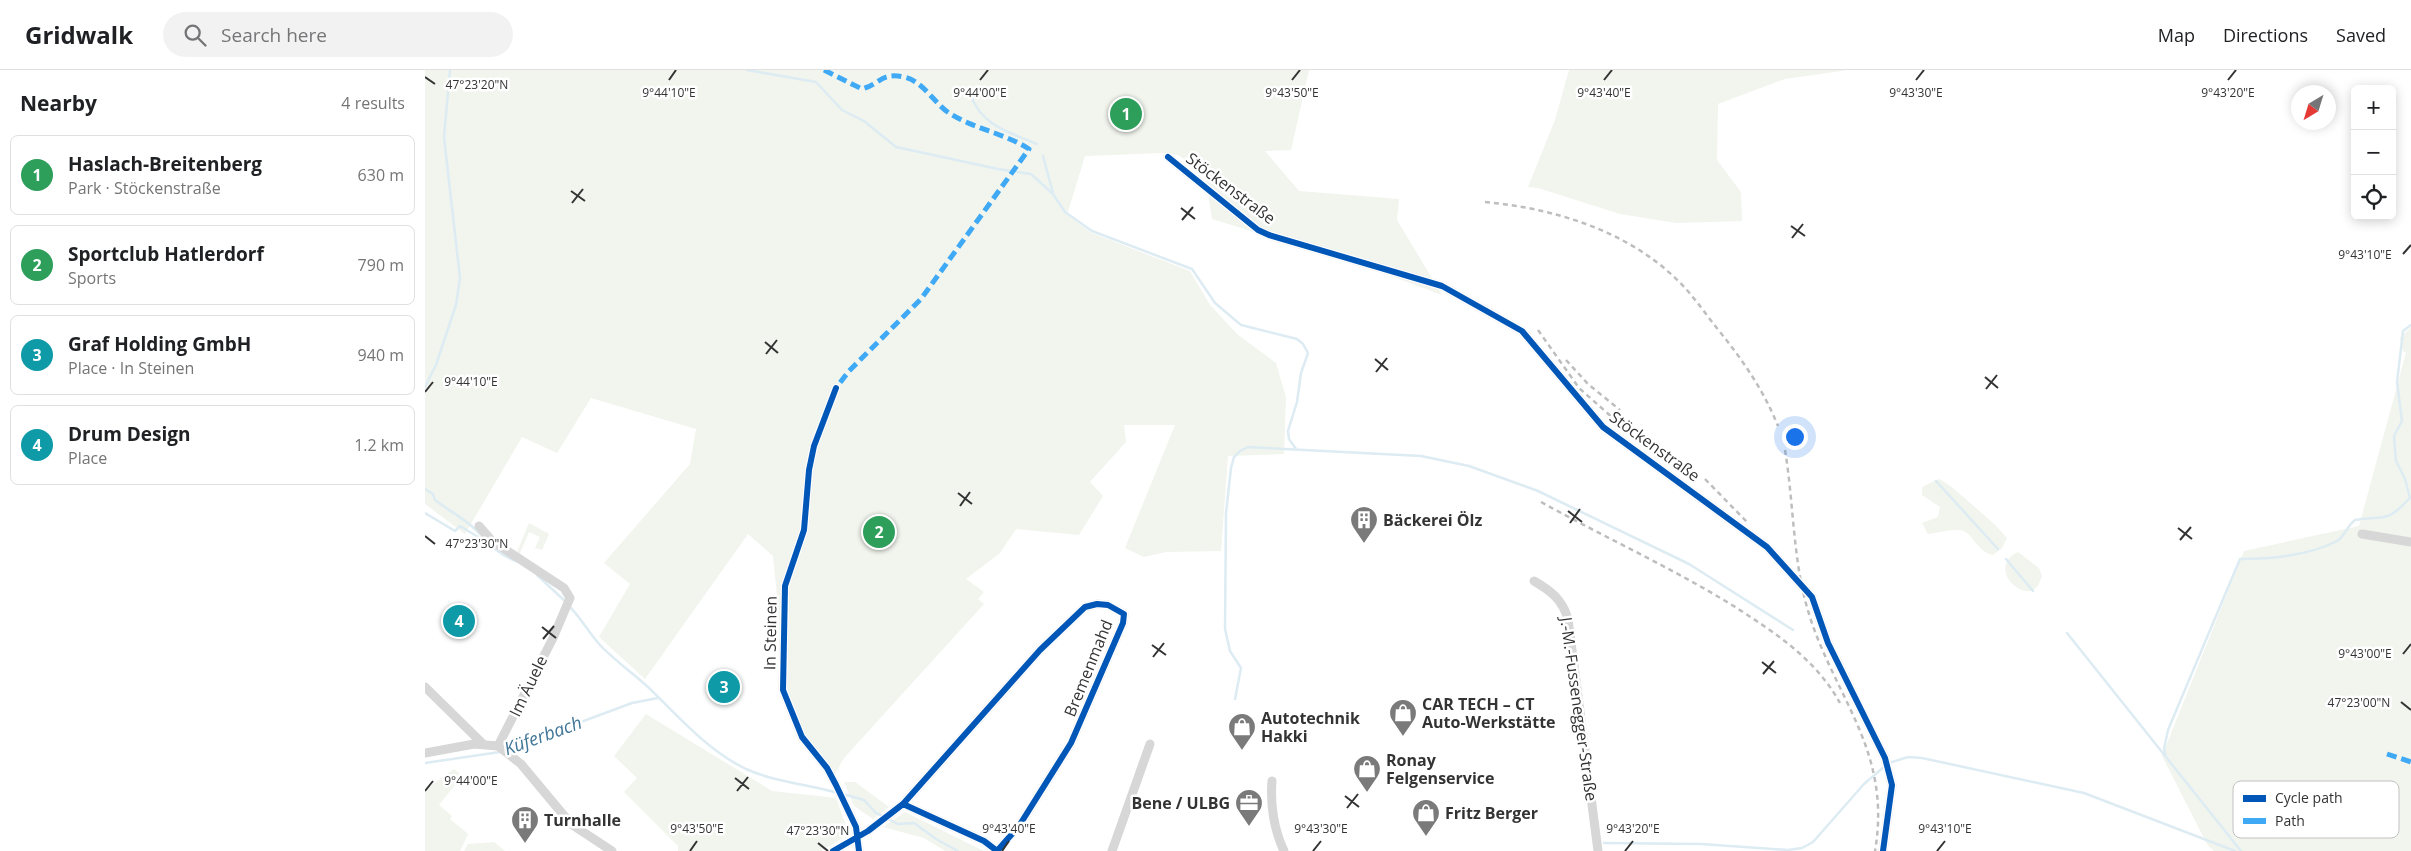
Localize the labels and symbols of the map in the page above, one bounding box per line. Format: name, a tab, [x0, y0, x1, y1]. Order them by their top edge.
text: 47°23'20"N	[446, 76, 508, 93]
text: 9°44'10"E	[642, 84, 696, 101]
text: 9°44'00"E	[953, 84, 1007, 101]
text: 9°43'50"E	[1265, 84, 1319, 101]
text: 9°43'40"E	[1577, 84, 1631, 101]
text: 9°43'30"E	[1889, 84, 1943, 101]
text: 9°43'20"E	[2201, 84, 2255, 101]
north arrow	[2291, 85, 2336, 130]
pin: 1	[1110, 95, 1142, 133]
street label: Stöckenstraße	[1182, 147, 1280, 229]
text: 9°43'10"E	[2338, 246, 2392, 263]
text: 9°44'10"E	[444, 373, 498, 390]
street label: Stöckenstraße	[1605, 406, 1705, 486]
your location	[1782, 424, 1808, 450]
building icon: Bäckerei Ölz	[1349, 505, 1379, 544]
place label: Bäckerei Ölz	[1383, 509, 1482, 531]
pin: 2	[863, 513, 895, 551]
text: 47°23'30"N	[446, 535, 508, 552]
street label: In Steinen	[758, 596, 782, 670]
pin: 4	[443, 602, 475, 640]
street label: J.-M.-Fussenegger-Straße	[1555, 614, 1603, 802]
street label: Bremenmahd	[1059, 616, 1117, 720]
text: 9°43'00"E	[2338, 645, 2392, 662]
street label: Im Äuele	[504, 652, 552, 720]
pin: 3	[708, 668, 740, 706]
place label: CAR TECH – CT Auto-Werkstätte	[1422, 693, 1556, 733]
text: 47°23'00"N	[2328, 694, 2390, 711]
shop icon: CAR TECH – CT Auto-Werkstätte	[1388, 698, 1418, 737]
place label: Autotechnik Hakki	[1261, 707, 1360, 747]
water label: Küferbach	[500, 710, 585, 760]
shop icon: Autotechnik Hakki	[1227, 712, 1257, 751]
place label: Ronay Felgenservice	[1386, 749, 1494, 789]
shop icon: Ronay Felgenservice	[1352, 754, 1382, 793]
text: 9°44'00"E	[444, 772, 498, 789]
legend	[2233, 781, 2399, 838]
office icon: Bene / ULBG	[1234, 788, 1264, 827]
text: Cycle path	[2275, 788, 2343, 807]
place label: Bene / ULBG	[1131, 792, 1230, 814]
shop icon: Fritz Berger	[1411, 798, 1441, 837]
place label: Fritz Berger	[1445, 802, 1538, 824]
building icon: Turnhalle	[510, 805, 540, 844]
place label: Turnhalle	[544, 809, 621, 831]
text: Path	[2275, 811, 2305, 830]
text: 9°43'50"E	[670, 820, 724, 837]
text: 9°43'40"E	[982, 820, 1036, 837]
text: 9°43'30"E	[1294, 820, 1348, 837]
text: 9°43'20"E	[1606, 820, 1660, 837]
text: 9°43'10"E	[1918, 820, 1972, 837]
text: 47°23'30"N	[787, 822, 849, 839]

